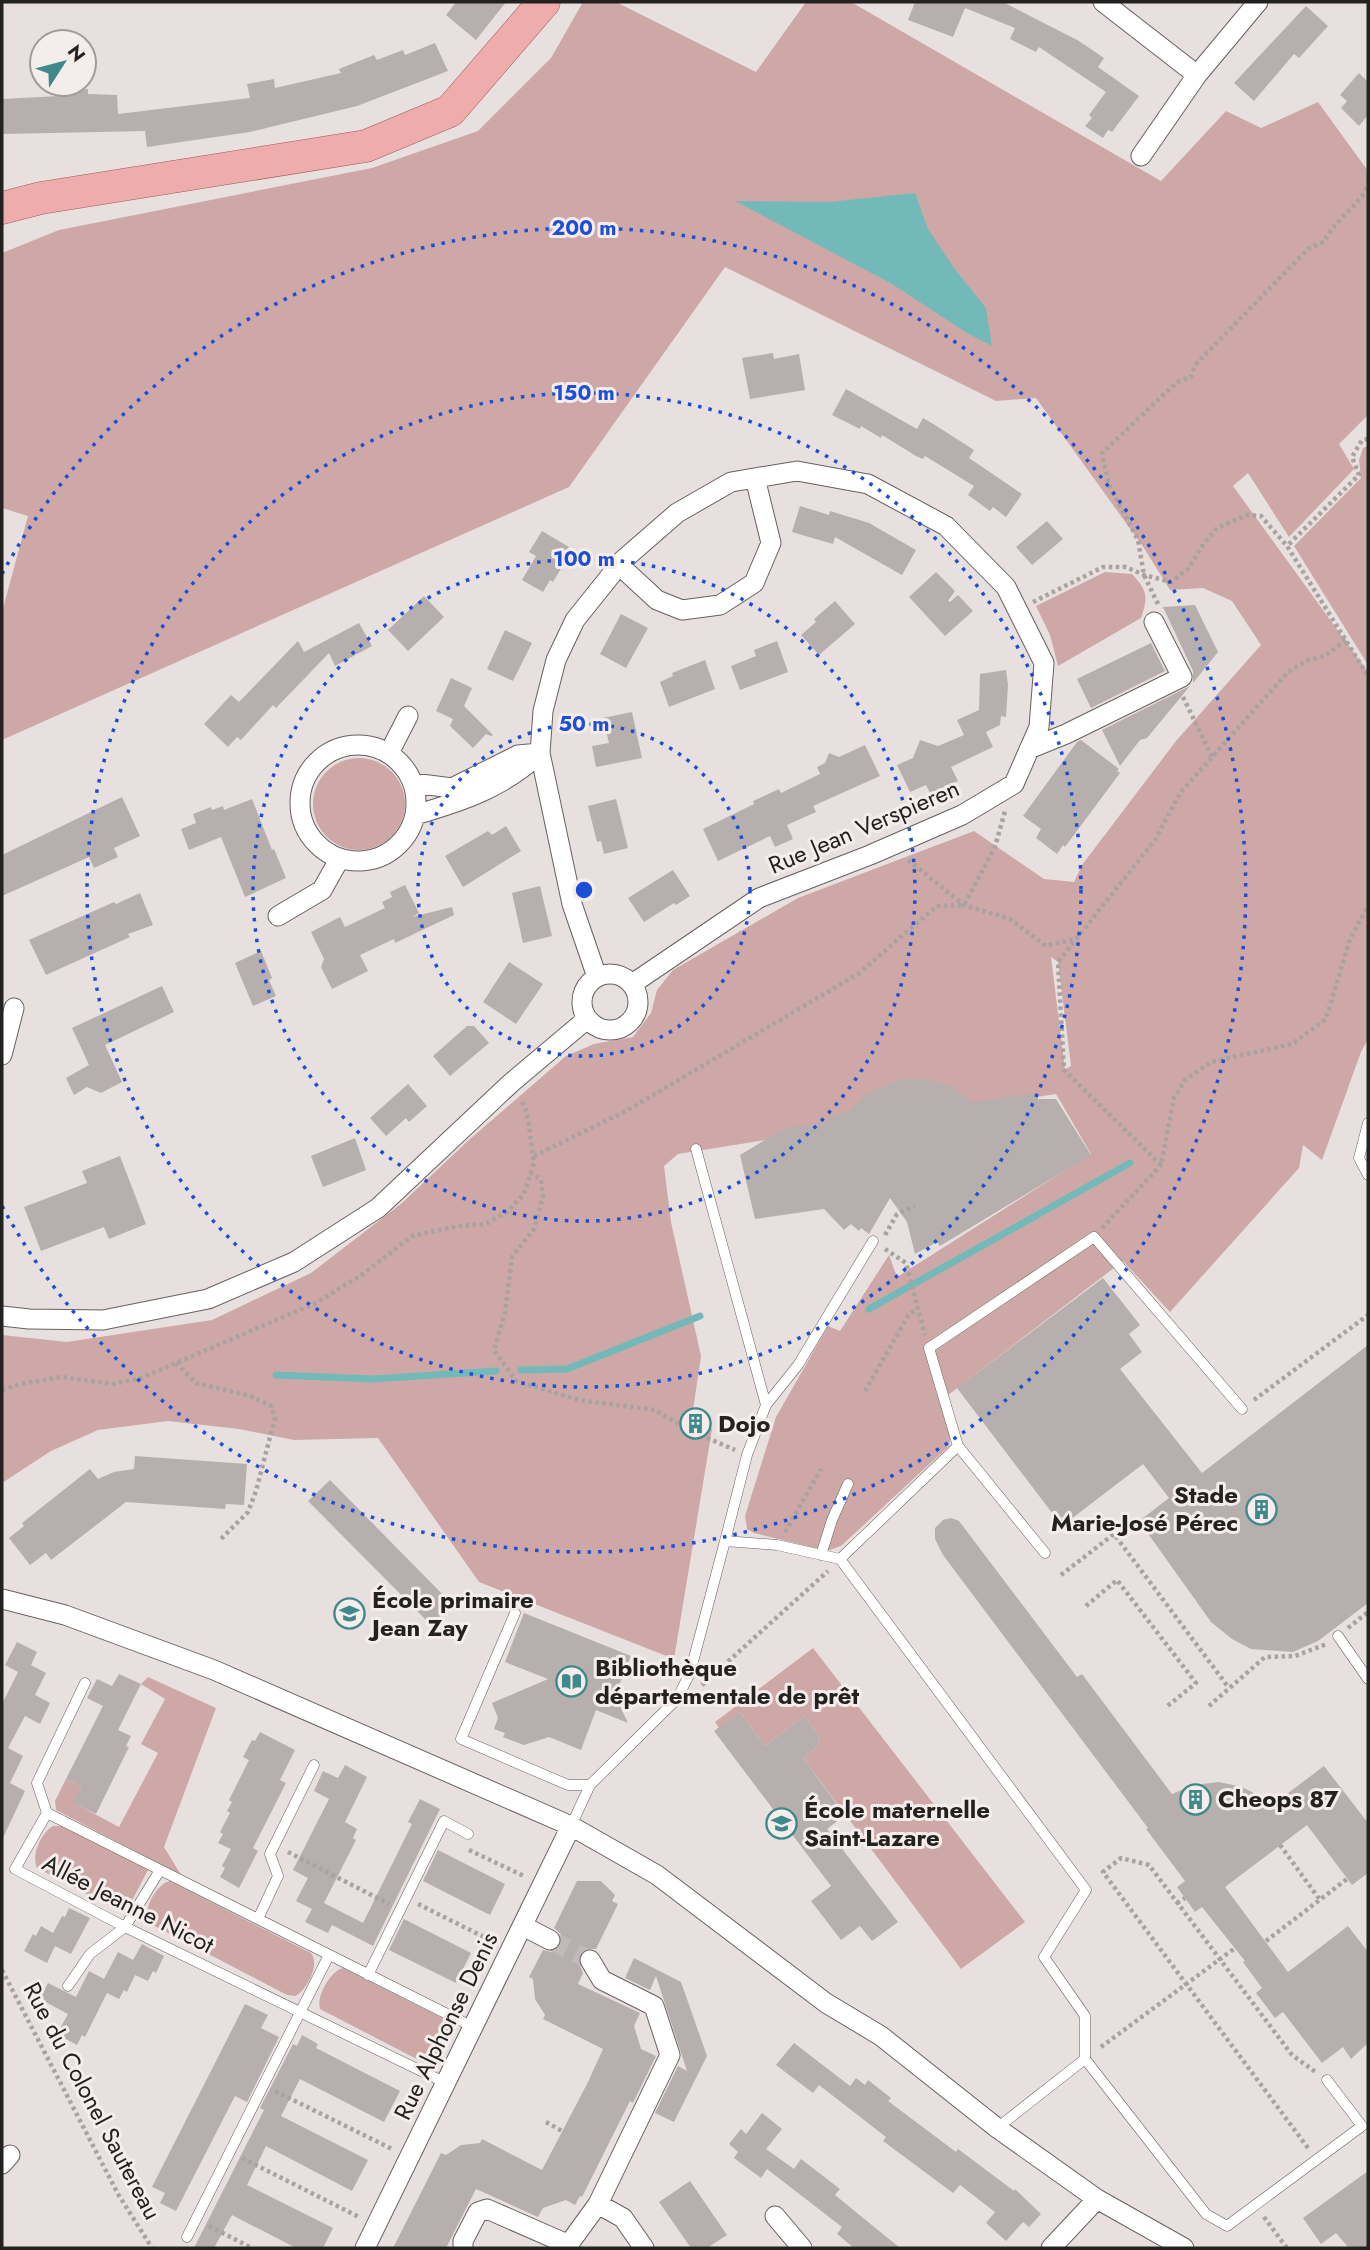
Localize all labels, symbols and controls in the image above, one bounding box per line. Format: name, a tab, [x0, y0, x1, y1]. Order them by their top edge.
north arrow	[28, 28, 98, 98]
text: N	[61, 39, 92, 67]
text: 200 m	[551, 213, 617, 243]
text: 150 m	[553, 378, 615, 408]
text: 100 m	[553, 544, 615, 574]
text: 50 m	[559, 709, 609, 739]
street label: Rue Jean Verspieren	[763, 771, 965, 883]
centre of rings	[572, 878, 596, 902]
place label: Dojo	[718, 1406, 770, 1441]
building icon: Dojo	[678, 1407, 712, 1441]
place label: Stade Marie-José Pérec	[1051, 1477, 1238, 1540]
building icon: Stade Marie-José Pérec	[1244, 1492, 1278, 1526]
place label: École primaire Jean Zay	[368, 1582, 534, 1645]
school or university icon: École primaire Jean Zay	[332, 1597, 366, 1631]
place label: Bibliothèque départementale de prêt	[595, 1650, 860, 1713]
library icon: Bibliothèque départementale de prêt	[555, 1665, 589, 1699]
place label: Cheops 87	[1218, 1781, 1339, 1816]
building icon: Cheops 87	[1178, 1782, 1212, 1816]
place label: École maternelle Saint-Lazare	[804, 1792, 990, 1855]
school or university icon: École maternelle Saint-Lazare	[764, 1807, 798, 1841]
street label: Allée Jeanne Nicot	[36, 1845, 220, 1962]
street label: Rue Alphonse Denis	[385, 1926, 506, 2126]
street label: Rue du Colonel Sautereau	[15, 1976, 170, 2226]

